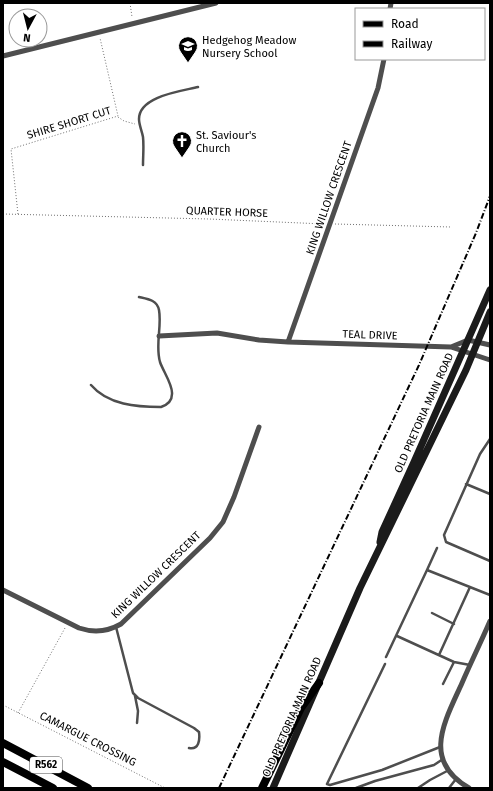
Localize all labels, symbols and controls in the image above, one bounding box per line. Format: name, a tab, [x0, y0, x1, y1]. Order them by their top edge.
north arrow	[8, 8, 48, 48]
legend	[355, 8, 485, 60]
text: Road	[391, 17, 419, 31]
text: N	[22, 31, 31, 44]
place label: Hedgehog Meadow Nursery School	[202, 34, 297, 60]
school or university icon: Hedgehog Meadow Nursery School	[177, 35, 199, 63]
text: Railway	[391, 37, 432, 51]
street label: SHIRE SHORT CUT	[25, 104, 113, 142]
place label: St. Saviour's Church	[196, 129, 256, 155]
church icon: St. Saviour's Church	[171, 130, 193, 158]
street label: KING WILLOW CRESCENT	[303, 139, 355, 257]
street label: QUARTER HORSE	[186, 204, 268, 220]
street label: TEAL DRIVE	[342, 328, 398, 342]
street label: OLD PRETORIA MAIN ROAD	[392, 351, 456, 475]
street label: KING WILLOW CRESCENT	[109, 529, 204, 621]
street label: OLD PRETORIA MAIN ROAD	[260, 655, 324, 779]
street label: CAMARGUE CROSSING	[37, 709, 139, 769]
road number: R562	[30, 757, 62, 773]

